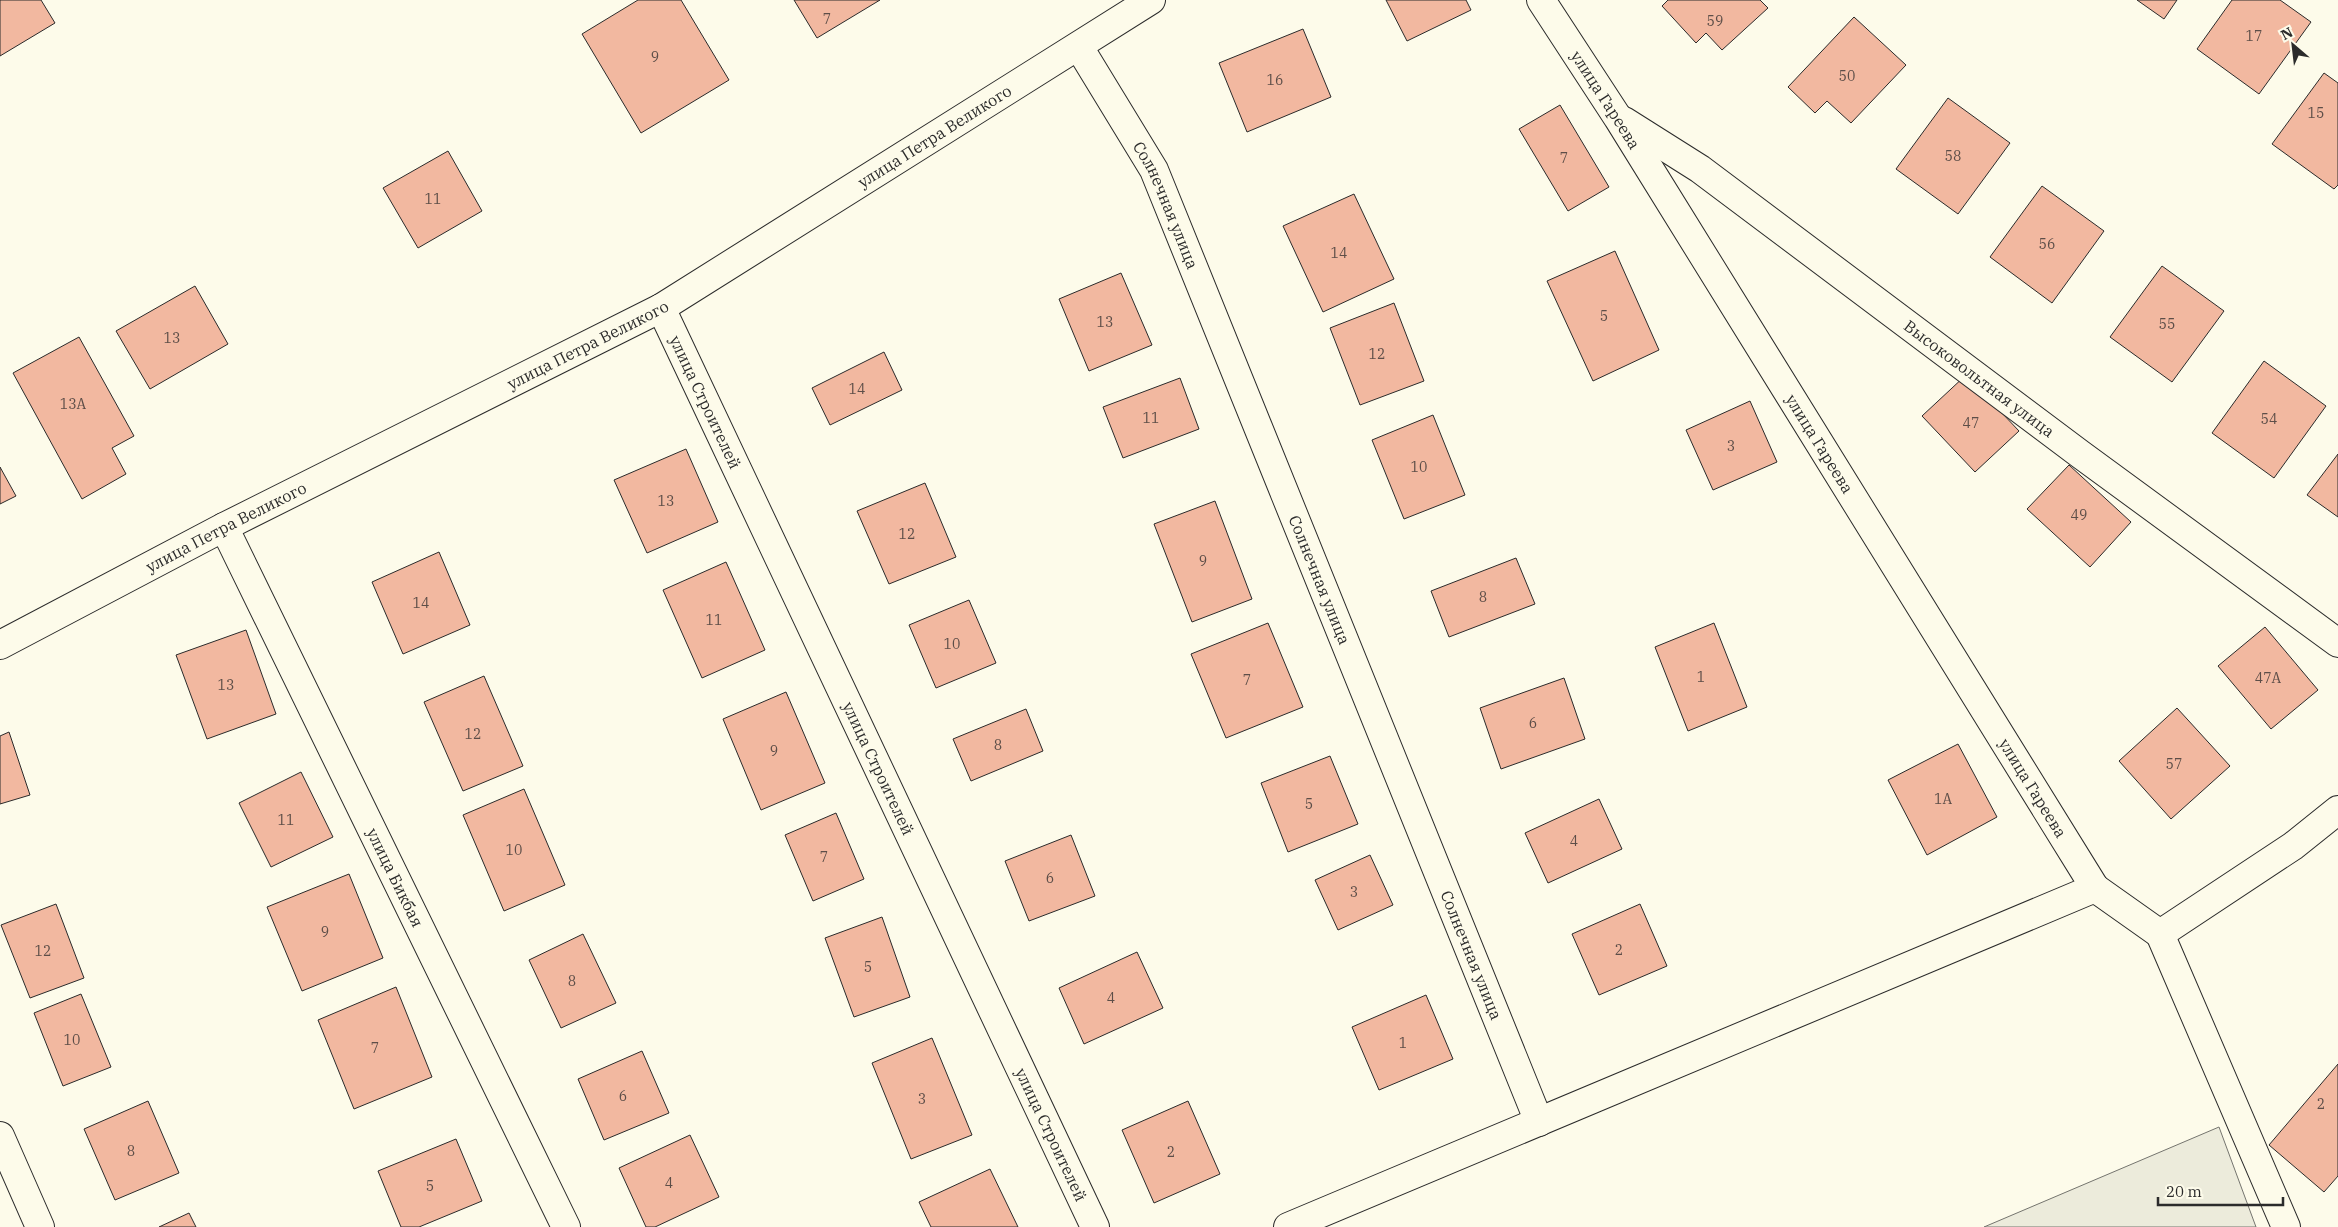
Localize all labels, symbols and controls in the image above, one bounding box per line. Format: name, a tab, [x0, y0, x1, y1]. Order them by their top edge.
house number: 7	[823, 10, 831, 28]
house number: 59	[1707, 12, 1723, 30]
north arrow	[2268, 20, 2318, 70]
text: N	[2278, 23, 2296, 44]
house number: 17	[2246, 27, 2262, 45]
street label: улица Гареева	[1567, 47, 1645, 153]
house number: 9	[651, 48, 659, 66]
house number: 50	[1839, 67, 1855, 85]
house number: 16	[1267, 71, 1283, 89]
street label: улица Петра Великого	[854, 80, 1015, 192]
house number: 15	[2308, 104, 2324, 122]
street label: Солнечная улица	[1129, 138, 1203, 272]
house number: 58	[1945, 147, 1961, 165]
house number: 7	[1560, 149, 1568, 167]
house number: 11	[425, 190, 441, 208]
house number: 56	[2039, 235, 2055, 253]
house number: 14	[1331, 244, 1347, 262]
street label: улица Петра Великого	[504, 296, 672, 393]
house number: 5	[1600, 307, 1608, 325]
house number: 13	[1097, 313, 1113, 331]
house number: 55	[2159, 315, 2175, 333]
street label: Высоковольтная улица	[1900, 316, 2059, 442]
house number: 13	[164, 329, 180, 347]
street label: улица Строителей	[665, 332, 745, 472]
house number: 12	[1369, 345, 1385, 363]
house number: 14	[849, 380, 865, 398]
street label: улица Гареева	[1781, 390, 1858, 497]
house number: 13А	[60, 395, 87, 413]
house number: 11	[1143, 409, 1159, 427]
house number: 54	[2261, 410, 2277, 428]
house number: 47	[1963, 414, 1979, 432]
house number: 3	[1727, 437, 1735, 455]
house number: 10	[1411, 458, 1427, 476]
street label: улица Петра Великого	[142, 477, 310, 576]
house number: 13	[658, 492, 674, 510]
house number: 49	[2071, 506, 2087, 524]
street label: Солнечная улица	[1285, 512, 1355, 647]
house number: 12	[899, 525, 915, 543]
house number: 9	[1199, 552, 1207, 570]
house number: 8	[1479, 588, 1487, 606]
house number: 14	[413, 594, 429, 612]
house number: 11	[706, 611, 722, 629]
house number: 10	[944, 635, 960, 653]
house number: 1	[1697, 668, 1705, 686]
house number: 47А	[2255, 669, 2282, 687]
house number: 7	[1243, 671, 1251, 689]
house number: 13	[218, 676, 234, 694]
street label: улица Строителей	[838, 698, 918, 838]
house number: 6	[1529, 714, 1537, 732]
house number: 12	[465, 725, 481, 743]
street label: улица Гареева	[1995, 735, 2071, 841]
house number: 8	[994, 736, 1002, 754]
house number: 9	[770, 742, 778, 760]
house number: 57	[2166, 755, 2182, 773]
house number: 1А	[1934, 790, 1952, 808]
house number: 5	[1305, 795, 1313, 813]
house number: 11	[278, 811, 294, 829]
street label: улица Бикбая	[363, 825, 428, 930]
house number: 4	[1570, 832, 1578, 850]
house number: 10	[506, 841, 522, 859]
house number: 7	[820, 848, 828, 866]
house number: 6	[1046, 869, 1054, 887]
house number: 3	[1350, 883, 1358, 901]
street label: Солнечная улица	[1436, 888, 1507, 1023]
house number: 9	[321, 923, 329, 941]
house number: 2	[1615, 941, 1623, 959]
house number: 12	[35, 942, 51, 960]
house number: 5	[864, 958, 872, 976]
house number: 8	[568, 972, 576, 990]
house number: 4	[1107, 989, 1115, 1007]
house number: 10	[64, 1031, 80, 1049]
house number: 1	[1399, 1034, 1407, 1052]
house number: 7	[371, 1039, 379, 1057]
street label: улица Строителей	[1011, 1065, 1091, 1204]
house number: 6	[619, 1087, 627, 1105]
house number: 3	[918, 1090, 926, 1108]
house number: 2	[2317, 1095, 2325, 1113]
house number: 8	[127, 1142, 135, 1160]
house number: 2	[1167, 1143, 1175, 1161]
house number: 4	[665, 1174, 673, 1192]
scale bar	[2158, 1174, 2283, 1206]
house number: 5	[426, 1177, 434, 1195]
text: 20 m	[2166, 1182, 2202, 1201]

